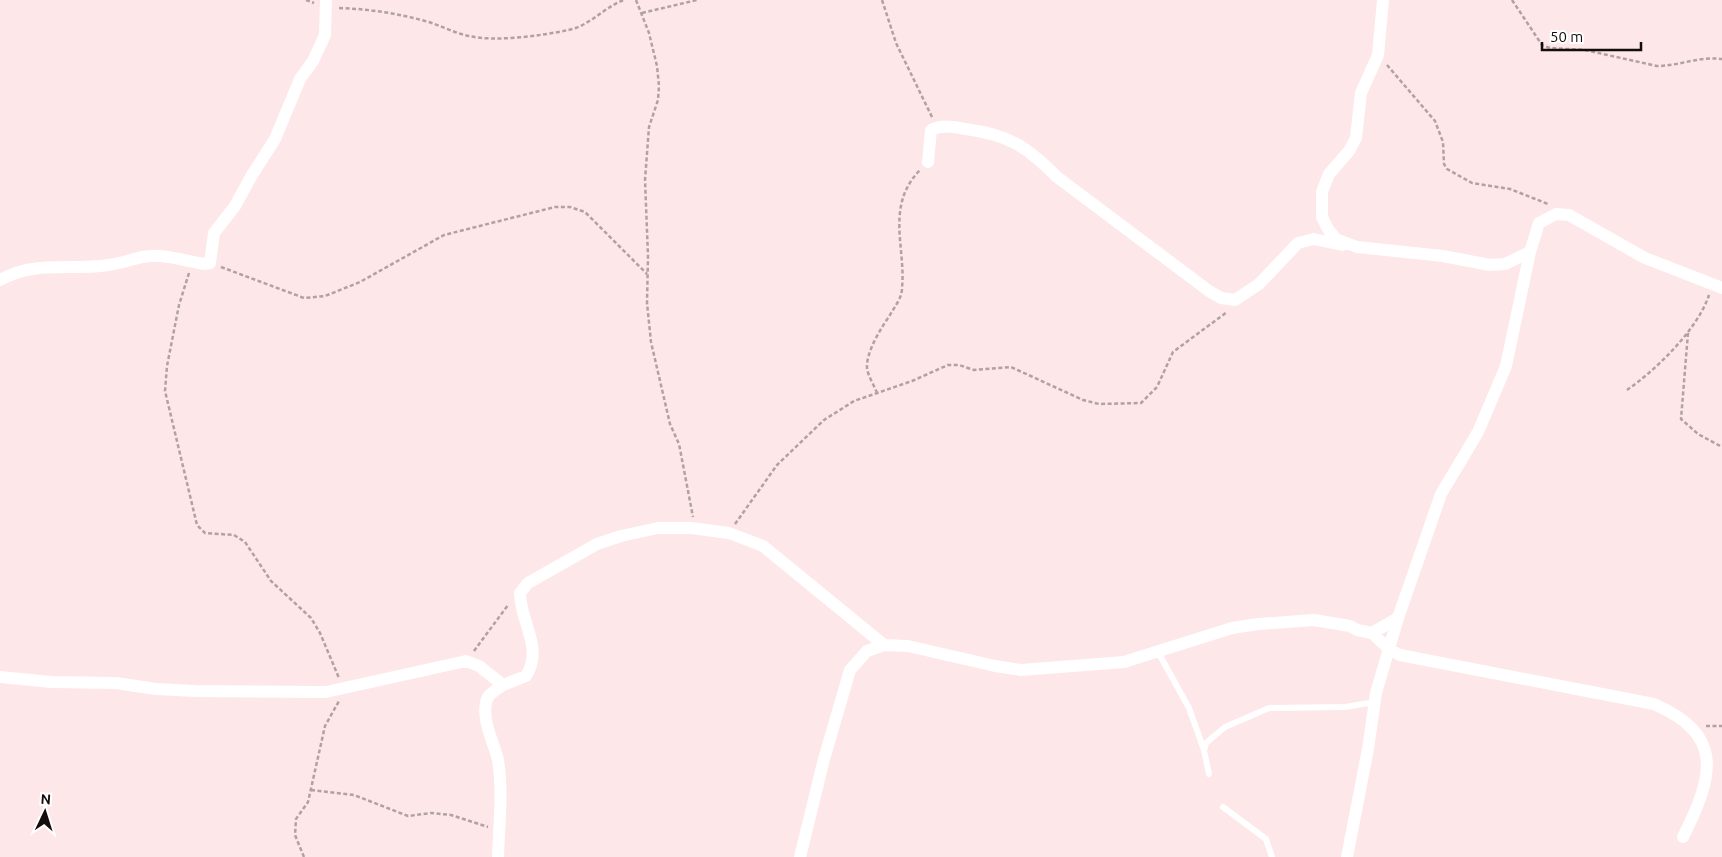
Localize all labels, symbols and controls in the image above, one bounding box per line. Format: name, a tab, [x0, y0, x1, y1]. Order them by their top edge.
scale bar	[1542, 20, 1641, 52]
text: 50 m	[1550, 28, 1583, 45]
north arrow	[20, 787, 70, 837]
text: N	[40, 791, 52, 807]

